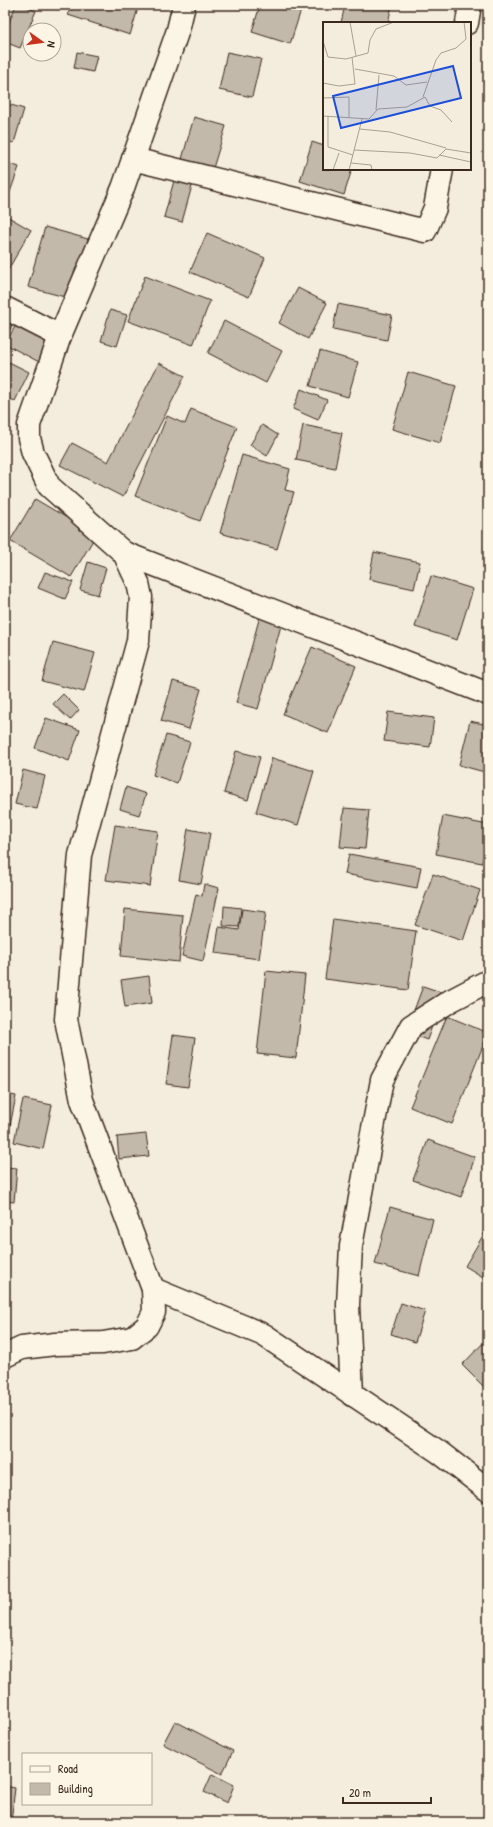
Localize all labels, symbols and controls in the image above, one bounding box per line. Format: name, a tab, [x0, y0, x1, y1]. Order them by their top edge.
north arrow	[22, 22, 62, 62]
inset map	[323, 22, 471, 170]
text: N	[44, 40, 59, 49]
legend	[22, 1753, 152, 1805]
text: Road	[58, 1760, 78, 1777]
scale bar	[343, 1779, 431, 1805]
text: Building	[58, 1780, 93, 1797]
text: 20 m	[349, 1784, 371, 1801]

